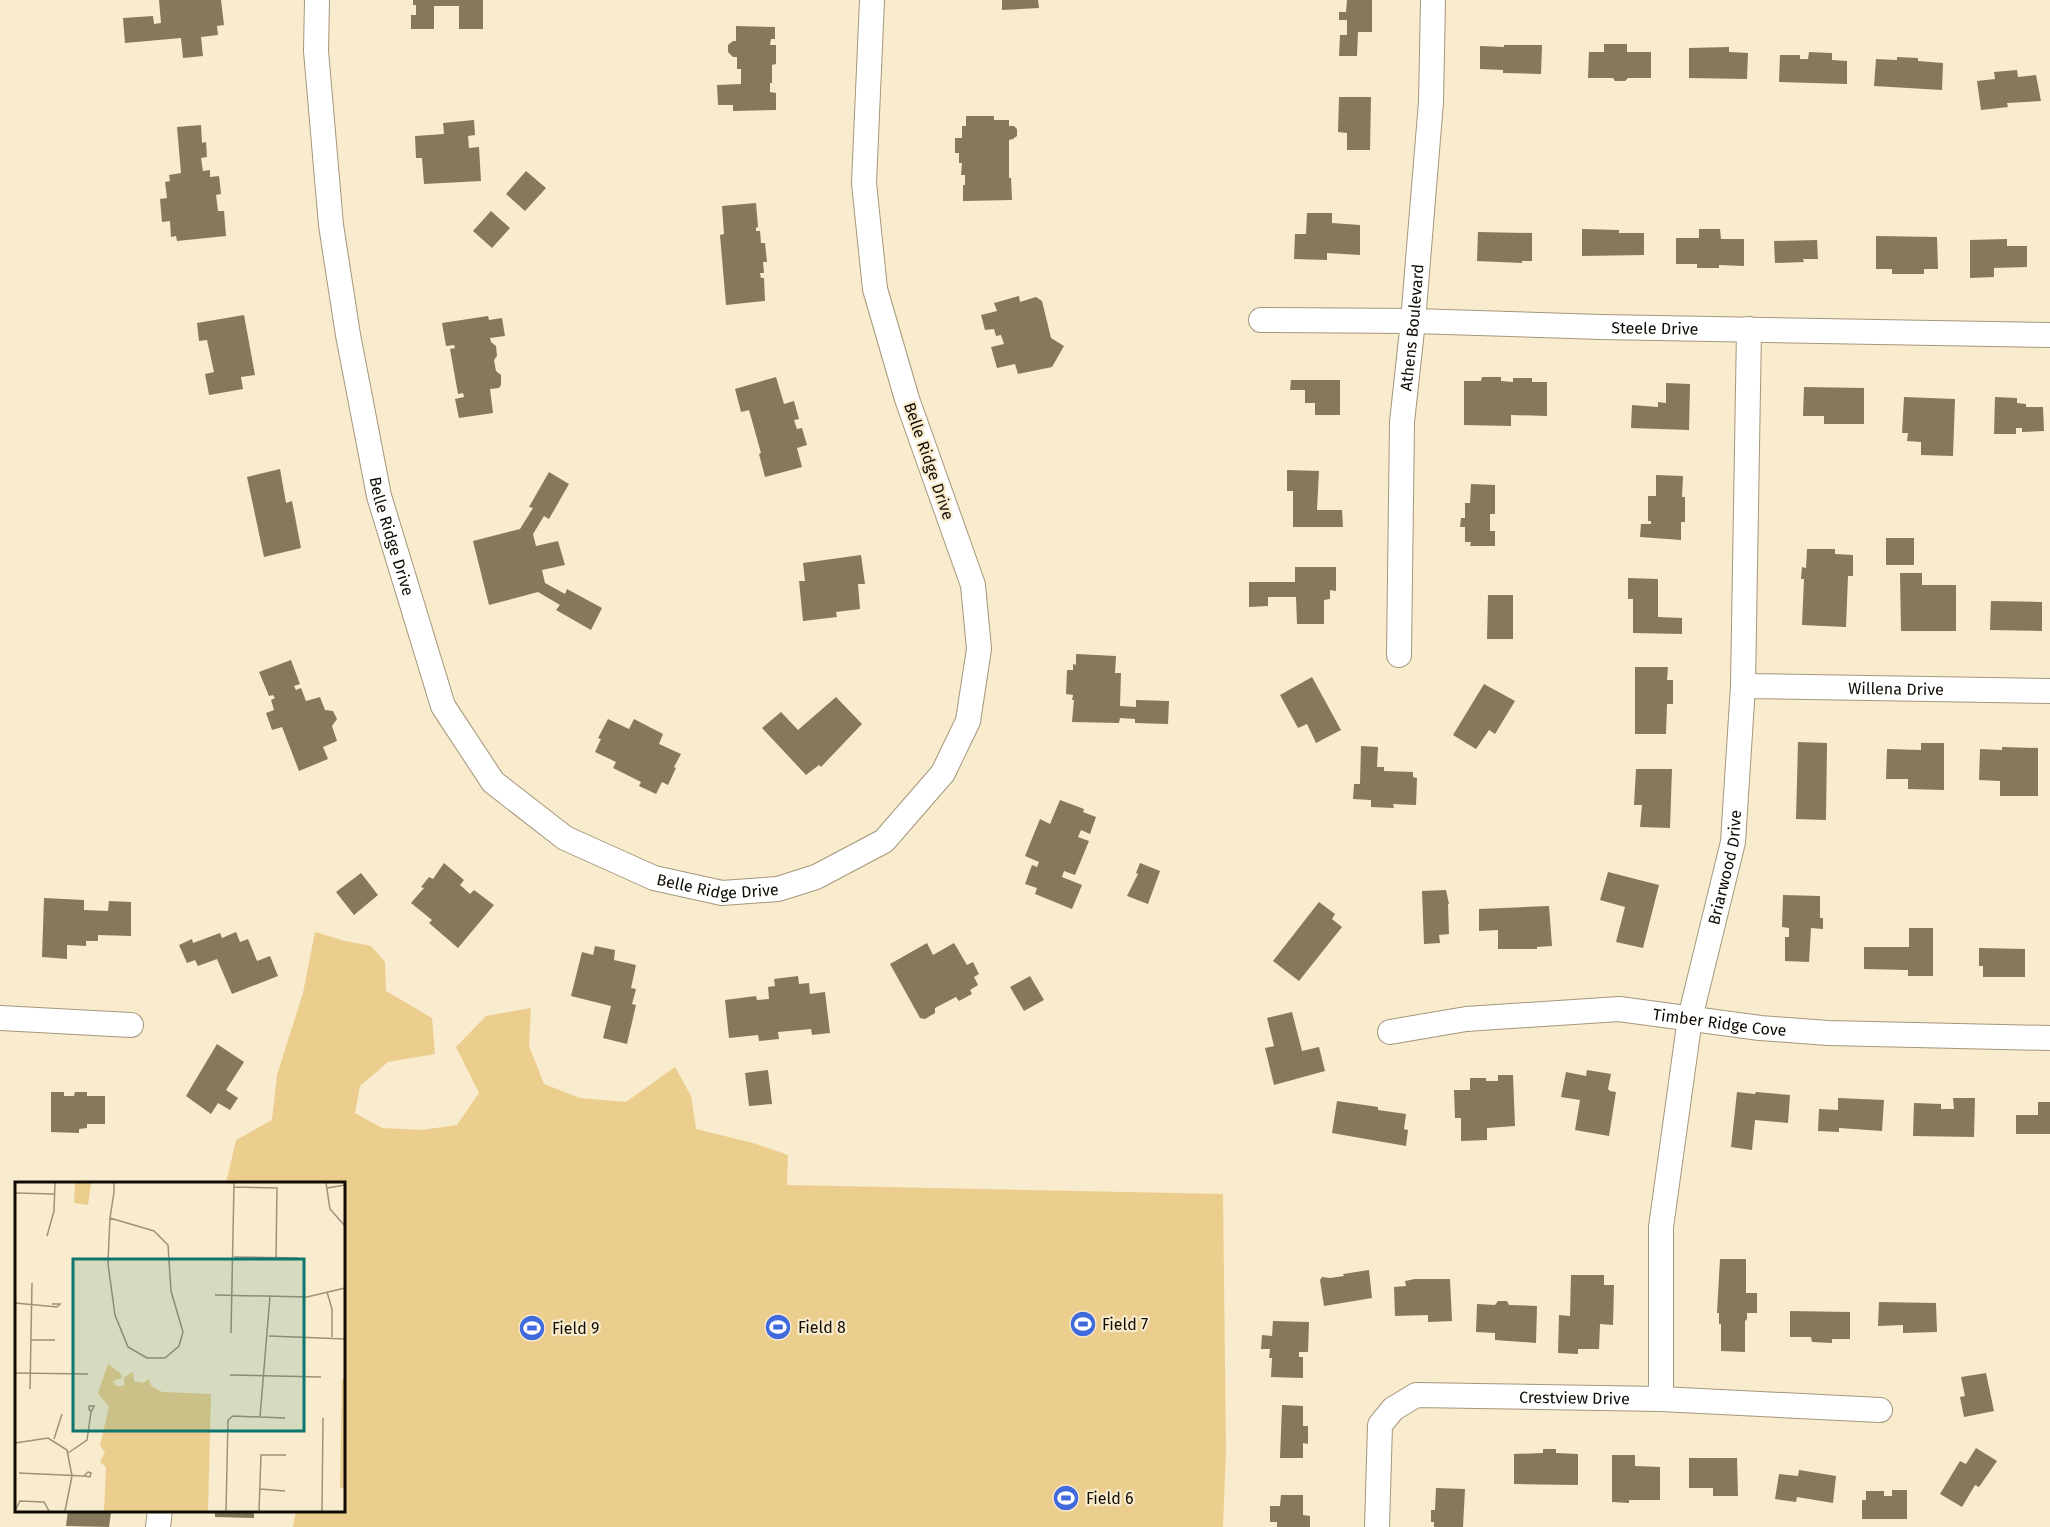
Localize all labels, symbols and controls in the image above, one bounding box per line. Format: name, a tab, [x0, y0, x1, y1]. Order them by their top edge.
street label: Athens Boulevard	[1396, 263, 1427, 392]
street label: Steele Drive	[1611, 318, 1699, 338]
street label: Belle Ridge Drive	[900, 400, 958, 522]
street label: Belle Ridge Drive	[366, 475, 418, 598]
street label: Willena Drive	[1848, 678, 1944, 699]
street label: Briarwood Drive	[1704, 809, 1745, 926]
street label: Belle Ridge Drive	[655, 869, 779, 903]
street label: Timber Ridge Cove	[1652, 1004, 1787, 1039]
inset map	[15, 1182, 345, 1512]
sports icon: Field 7	[1068, 1309, 1098, 1339]
sports icon: Field 8	[763, 1312, 793, 1342]
sports icon: Field 9	[517, 1313, 547, 1343]
place label: Field 7	[1102, 1315, 1148, 1334]
place label: Field 8	[798, 1318, 846, 1337]
place label: Field 9	[552, 1319, 599, 1338]
street label: Crestview Drive	[1519, 1387, 1630, 1408]
sports icon: Field 6	[1051, 1483, 1081, 1513]
place label: Field 6	[1086, 1489, 1133, 1508]

